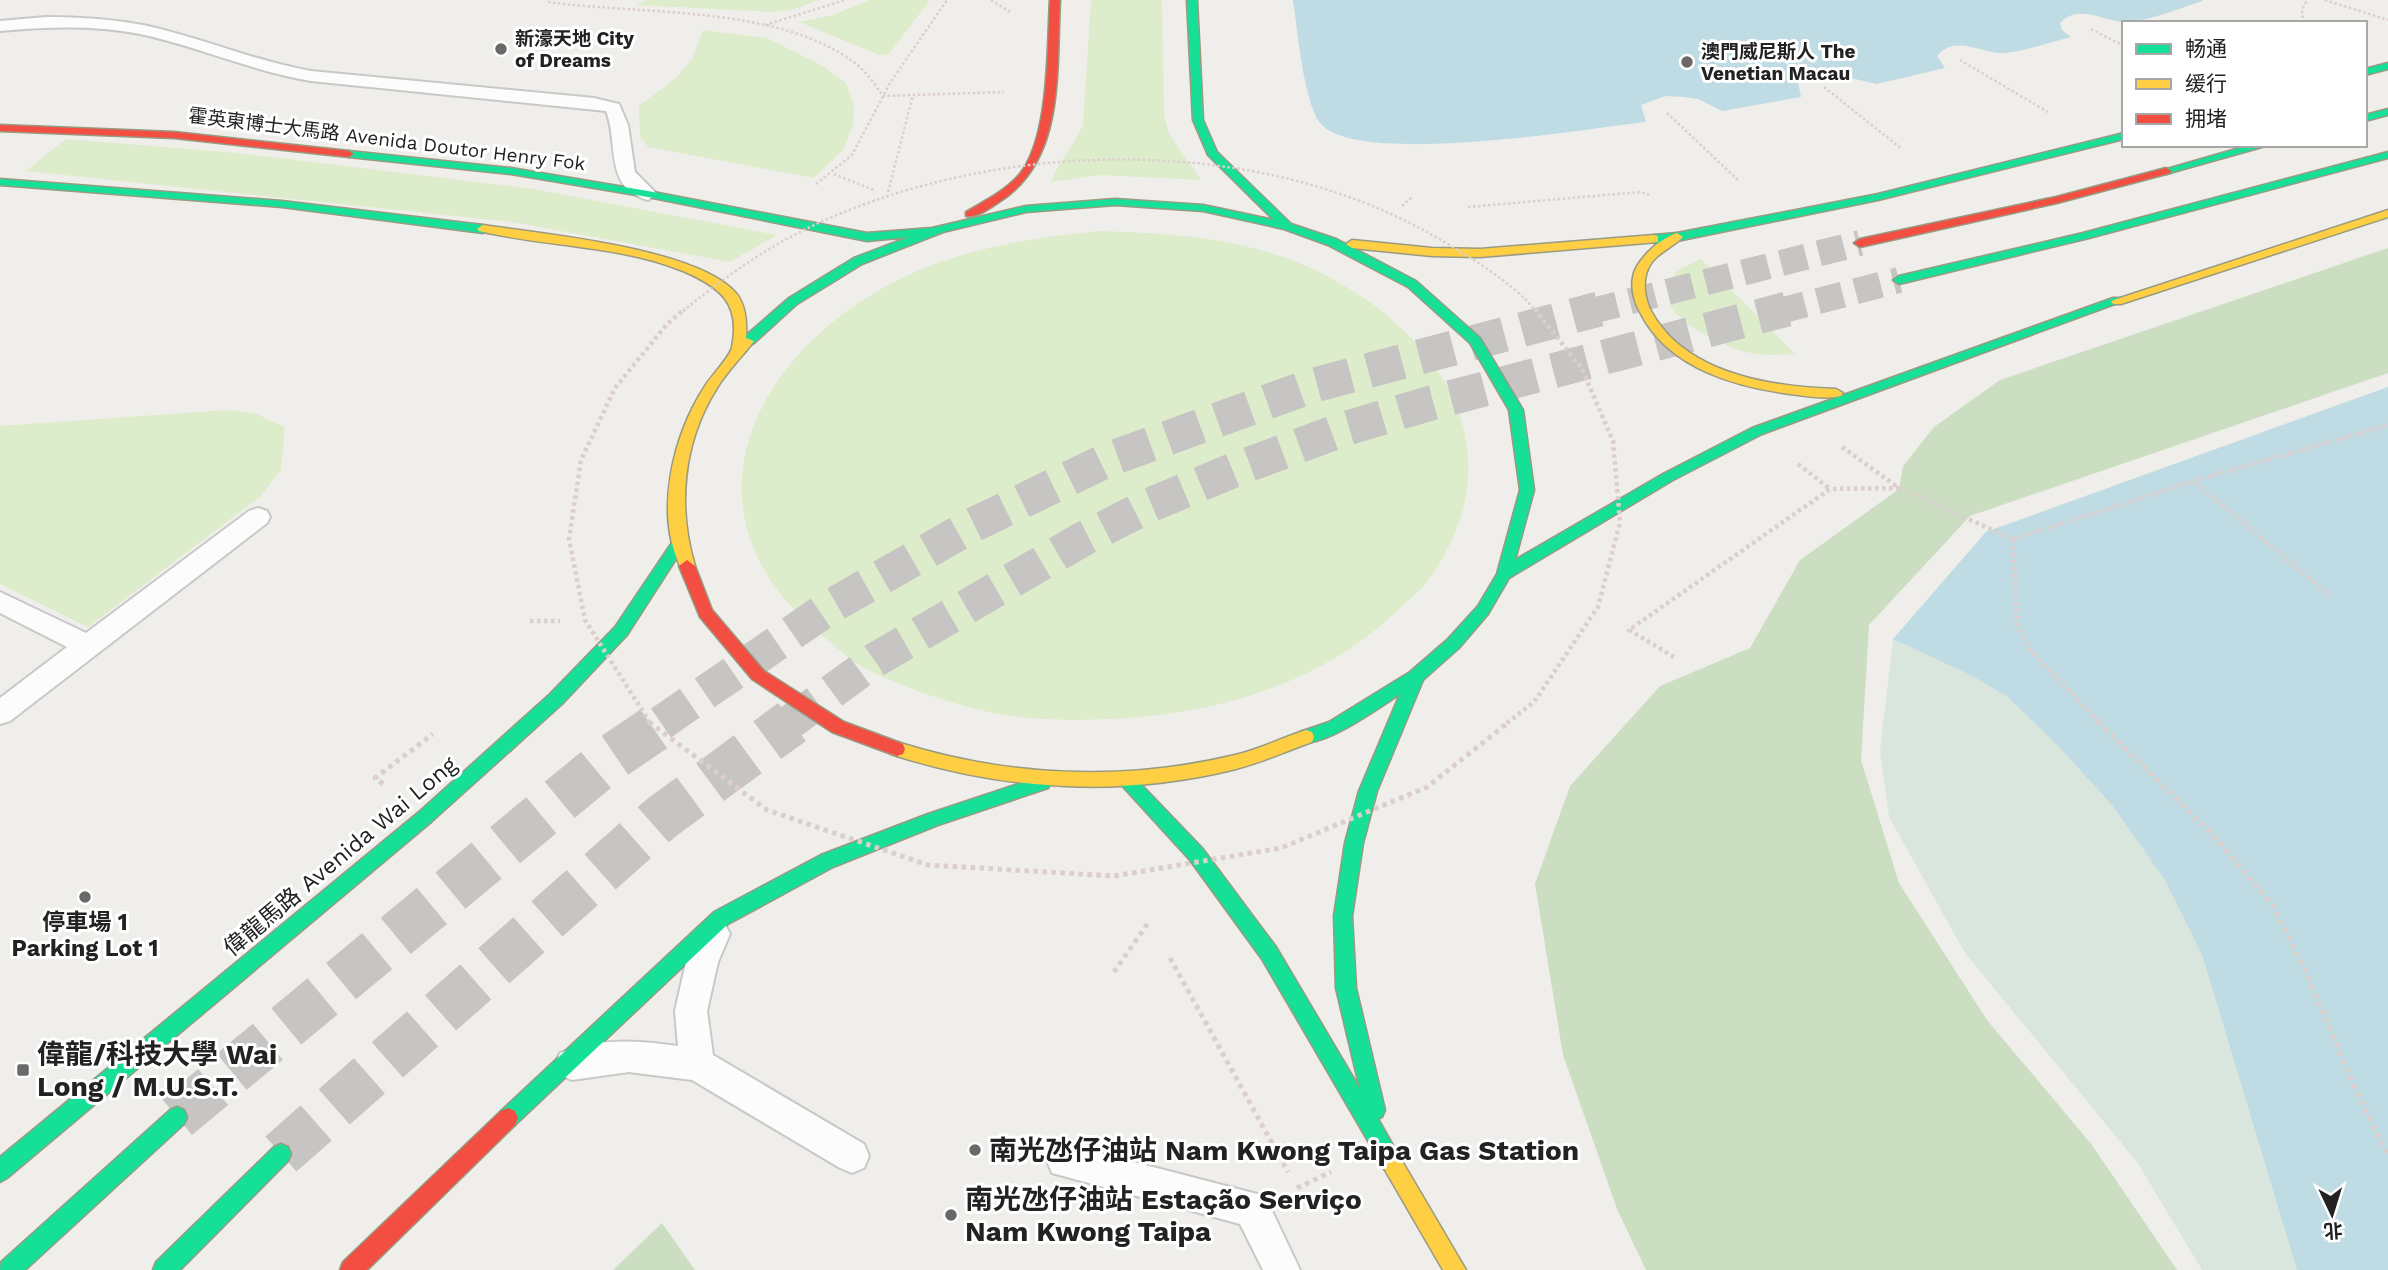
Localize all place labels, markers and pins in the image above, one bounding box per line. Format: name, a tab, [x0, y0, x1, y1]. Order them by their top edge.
place label: 新濠天地 City of Dreams	[515, 27, 634, 72]
place label: 澳門威尼斯人 The Venetian Macau	[1701, 40, 1855, 85]
marker: 新濠天地 City of Dreams	[493, 41, 509, 57]
marker: 澳門威尼斯人 The Venetian Macau	[1679, 54, 1695, 70]
marker: 停車場 1 Parking Lot 1	[77, 889, 93, 905]
place label: 停車場 1 Parking Lot 1	[11, 909, 159, 962]
place label: 偉龍/科技大學 Wai Long / M.U.S.T.	[37, 1038, 277, 1103]
marker: 偉龍/科技大學 Wai Long / M.U.S.T.	[15, 1062, 31, 1078]
place label: 南光氹仔油站 Nam Kwong Taipa Gas Station	[989, 1134, 1579, 1167]
marker: 南光氹仔油站 Nam Kwong Taipa Gas Station	[967, 1142, 983, 1158]
place label: 南光氹仔油站 Estação Serviço Nam Kwong Taipa	[965, 1183, 1362, 1248]
marker: 南光氹仔油站 Estação Serviço Nam Kwong Taipa	[943, 1207, 959, 1223]

